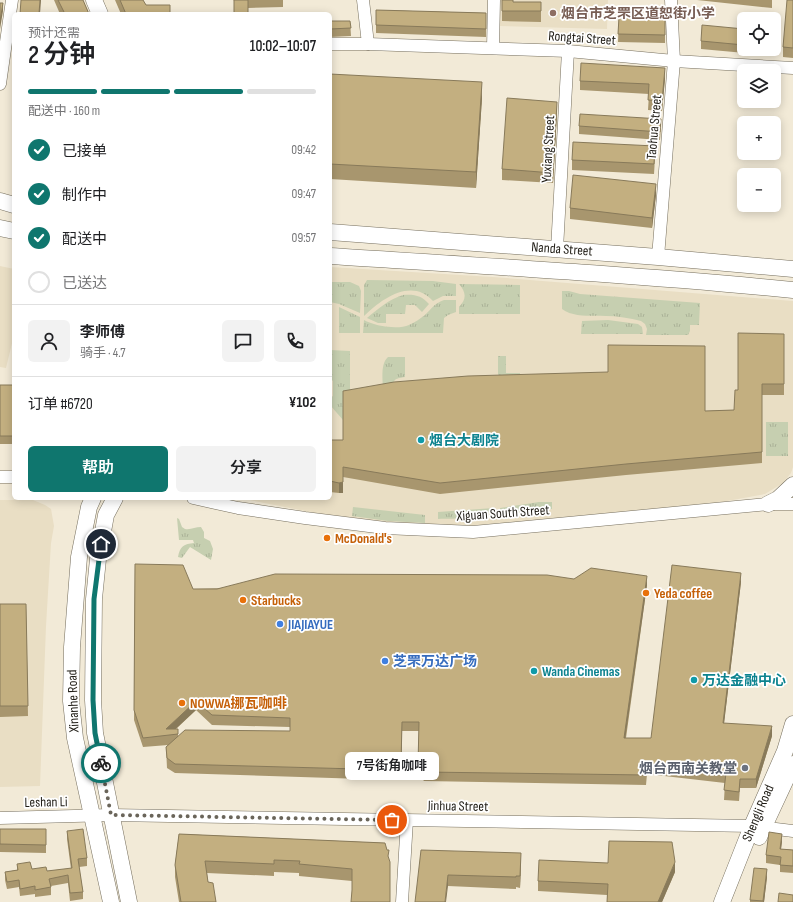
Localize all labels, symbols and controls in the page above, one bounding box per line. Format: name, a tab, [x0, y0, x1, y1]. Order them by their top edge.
place label: 烟台市芝罘区道恕街小学	[561, 5, 715, 22]
marker: 烟台市芝罘区道恕街小学	[548, 8, 558, 18]
map controls	[737, 12, 781, 212]
button: locate	[737, 12, 781, 56]
text: 预计还需	[28, 25, 80, 41]
street label: Rongtai Street	[548, 27, 616, 49]
text: 10:02–10:07	[250, 37, 316, 56]
text: 2 分钟	[28, 40, 95, 71]
button: layers	[737, 64, 781, 108]
street label: Taohua Street	[643, 94, 665, 160]
text: 配送中 · 160 m	[28, 103, 100, 119]
street label: Yuxiang Street	[538, 115, 558, 183]
button: +	[737, 116, 781, 160]
icon: check	[28, 139, 50, 161]
text: 已接单	[62, 142, 107, 161]
text: 09:42	[291, 142, 316, 158]
button: −	[737, 168, 781, 212]
icon: check	[28, 183, 50, 205]
text: 制作中	[62, 186, 107, 205]
text: 09:47	[291, 186, 316, 202]
icon: check	[28, 227, 50, 249]
text: 配送中	[62, 230, 107, 249]
text: 09:57	[292, 230, 316, 246]
street label: Nanda Street	[531, 238, 593, 260]
text: 已送达	[62, 274, 107, 293]
button: person	[28, 320, 70, 362]
button: chat	[222, 320, 264, 362]
button: phone	[274, 320, 316, 362]
text: 李师傅	[80, 323, 125, 342]
text: 骑手 · 4.7	[80, 345, 125, 361]
text: ¥102	[289, 393, 316, 412]
text: 订单 #6720	[28, 395, 93, 414]
place label: 烟台大剧院	[429, 432, 499, 449]
marker: 烟台大剧院	[416, 435, 426, 445]
button: 帮助	[28, 446, 168, 492]
button: 分享	[176, 446, 316, 492]
street label: Xiguan South Street	[455, 501, 550, 525]
pin	[84, 527, 118, 561]
place label: McDonald's	[335, 530, 392, 547]
icon: home	[90, 533, 112, 555]
marker: McDonald's	[322, 533, 332, 543]
place label: Yeda coffee	[654, 585, 712, 602]
marker: Yeda coffee	[641, 588, 651, 598]
place label: Starbucks	[251, 592, 301, 609]
marker: Starbucks	[238, 595, 248, 605]
place label: JIAJIAYUE	[287, 616, 333, 633]
marker: JIAJIAYUE	[275, 619, 285, 629]
place label: 芝罘万达广场	[393, 653, 477, 670]
marker: 芝罘万达广场	[380, 656, 390, 666]
place label: Wanda Cinemas	[542, 663, 620, 680]
marker: Wanda Cinemas	[529, 666, 539, 676]
street label: Xinanhe Road	[63, 669, 83, 734]
place label: 万达金融中心	[702, 672, 786, 689]
marker: 万达金融中心	[689, 675, 699, 685]
place label: NOWWA挪瓦咖啡	[190, 695, 287, 712]
marker: NOWWA挪瓦咖啡	[177, 698, 187, 708]
courier	[81, 743, 121, 783]
icon: bike	[90, 752, 112, 774]
callout: 7号街角咖啡	[345, 752, 439, 780]
text: 7号街角咖啡	[357, 758, 427, 774]
place label: 烟台西南关教堂	[639, 760, 737, 777]
marker: 烟台西南关教堂	[740, 763, 750, 773]
street label: Shengli Road	[738, 782, 778, 844]
street label: Leshan Li	[24, 793, 68, 811]
street label: Jinhua Street	[427, 797, 488, 815]
pin	[375, 803, 409, 837]
icon: bag	[381, 809, 403, 831]

